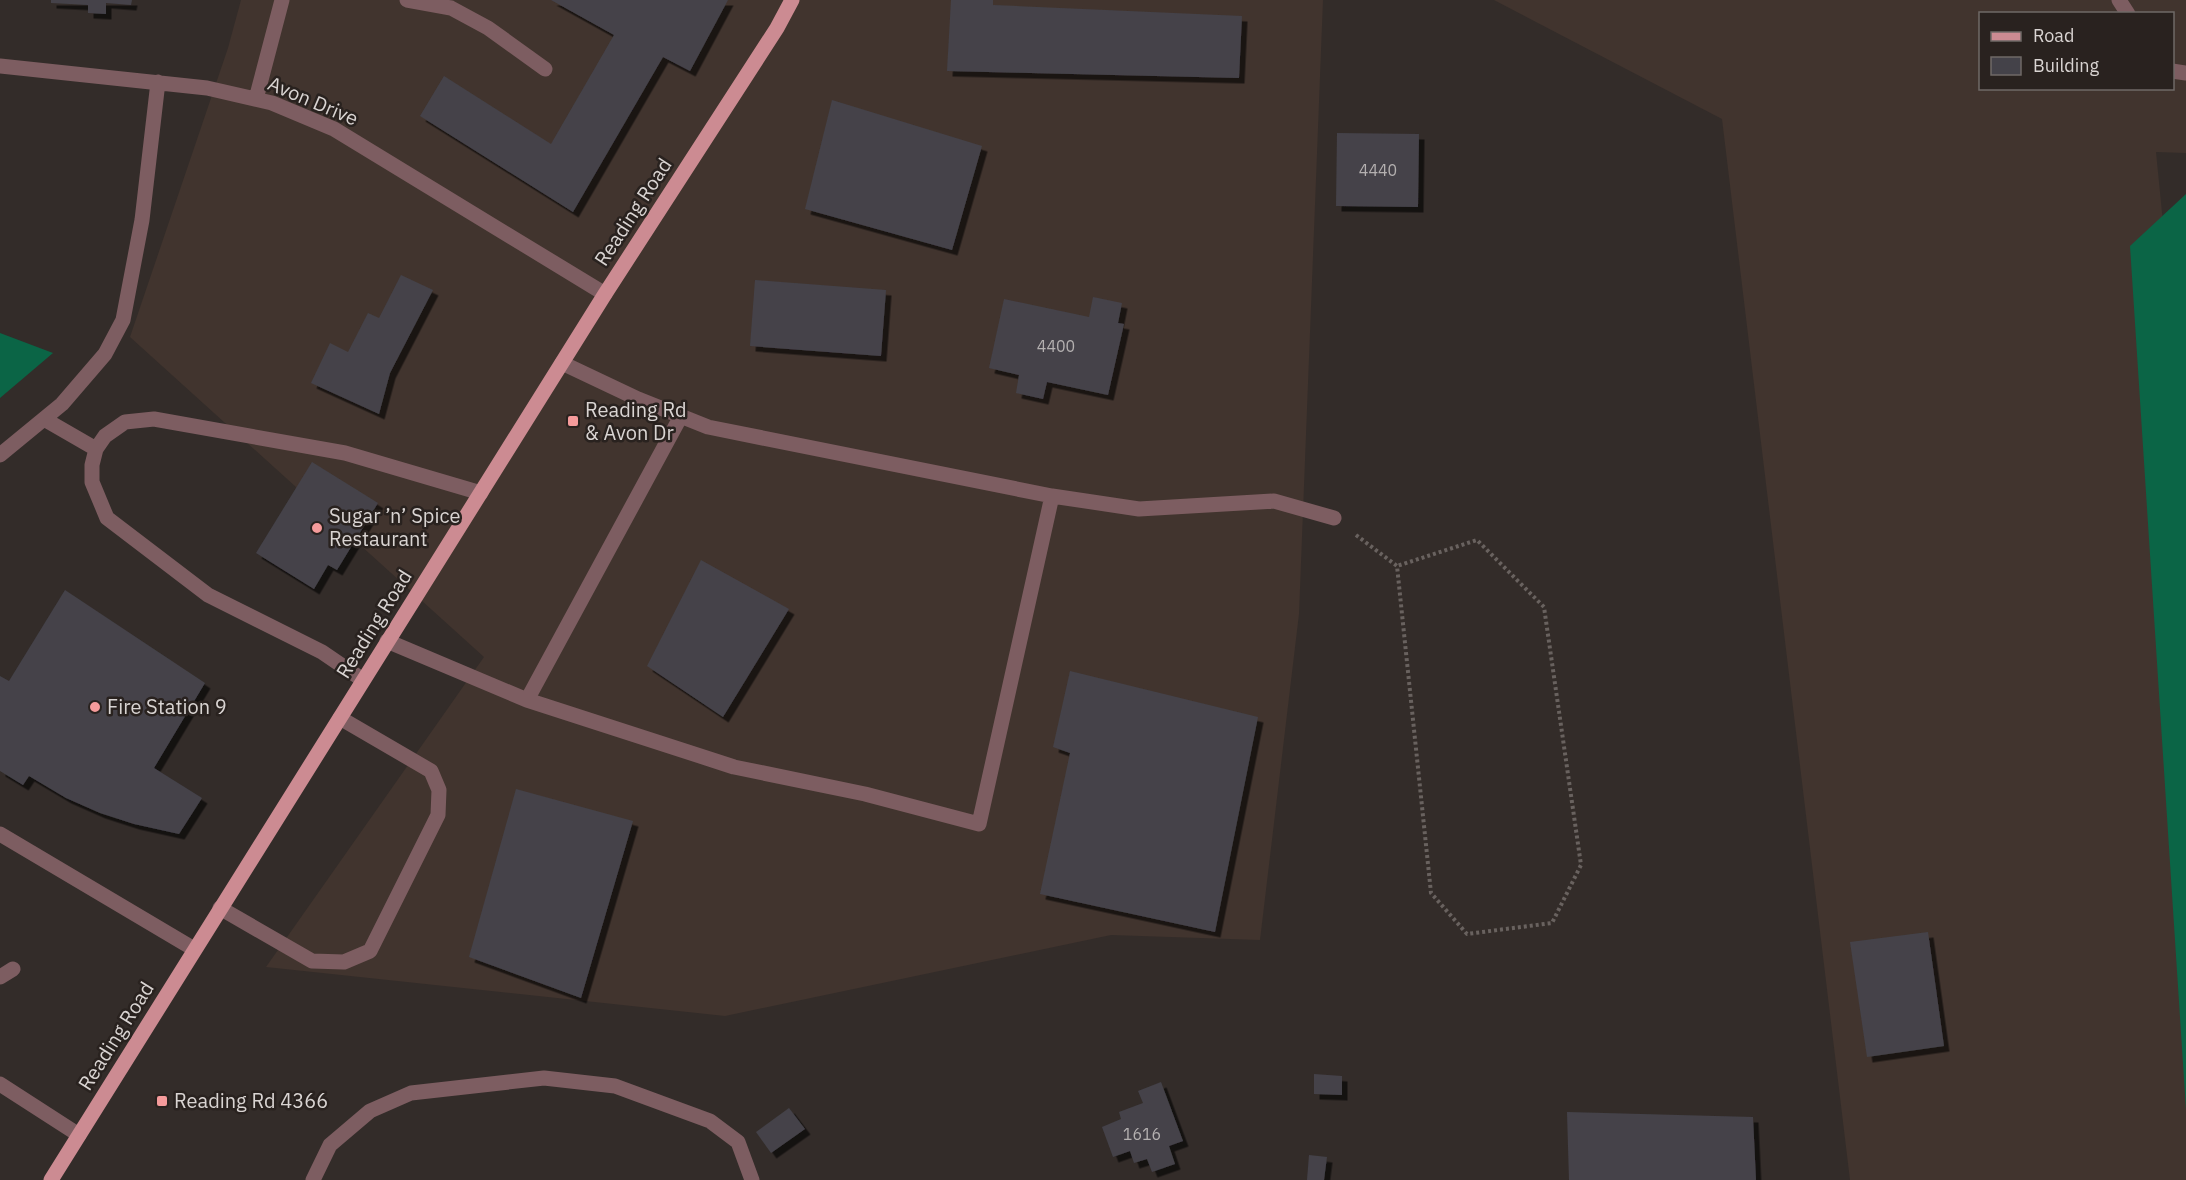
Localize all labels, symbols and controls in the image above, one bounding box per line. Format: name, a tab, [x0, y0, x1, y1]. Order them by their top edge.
legend	[1979, 12, 2174, 90]
text: Road	[2033, 24, 2074, 47]
text: Building	[2033, 54, 2100, 77]
street label: Avon Drive	[264, 69, 363, 132]
street label: Reading Road	[588, 153, 678, 271]
house number: 4440	[1359, 160, 1397, 180]
house number: 4400	[1037, 336, 1075, 356]
place label: Reading Rd & Avon Dr	[585, 396, 687, 446]
marker: Reading Rd & Avon Dr	[566, 414, 580, 428]
place label: Sugar ’n’ Spice Restaurant	[329, 502, 460, 552]
marker: Sugar ’n’ Spice Restaurant	[310, 521, 324, 535]
street label: Reading Road	[329, 564, 418, 683]
place label: Fire Station 9	[107, 693, 227, 720]
marker: Fire Station 9	[88, 700, 102, 714]
street label: Reading Road	[71, 976, 160, 1095]
place label: Reading Rd 4366	[174, 1087, 328, 1114]
marker: Reading Rd 4366	[155, 1094, 169, 1108]
house number: 1616	[1123, 1124, 1161, 1144]

